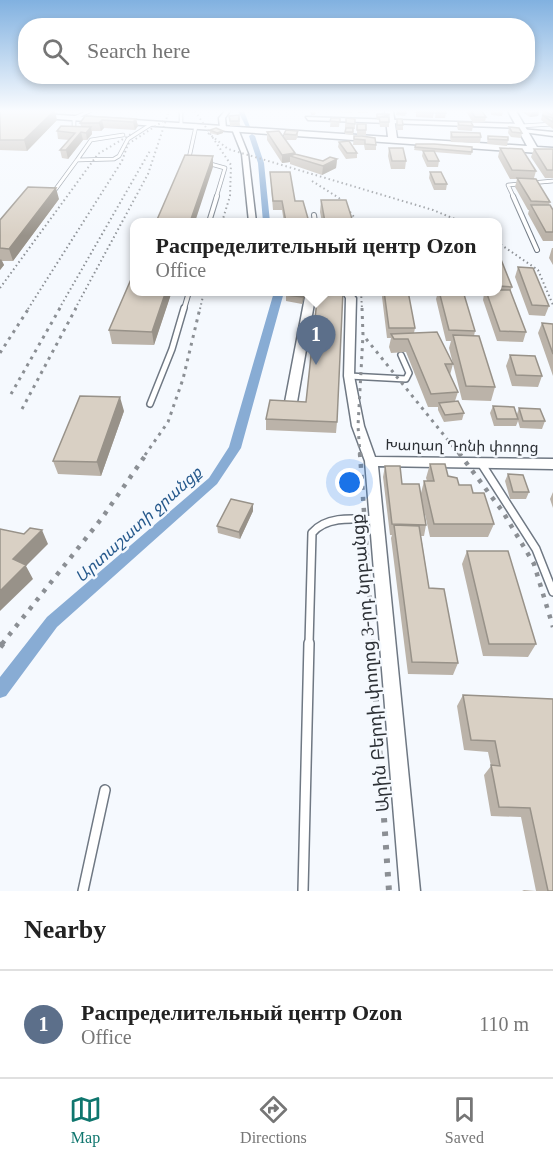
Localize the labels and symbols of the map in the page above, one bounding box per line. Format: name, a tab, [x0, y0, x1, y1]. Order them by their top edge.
pin: 1	[296, 316, 336, 365]
street label: Խաղաղ Դոնի փողոց	[385, 437, 539, 456]
water label: Արտաշատի ջրանցք	[72, 462, 207, 586]
your location	[335, 468, 364, 497]
street label: Արին Բերդի փողոց 3-րդ նրբանցք	[347, 513, 393, 813]

